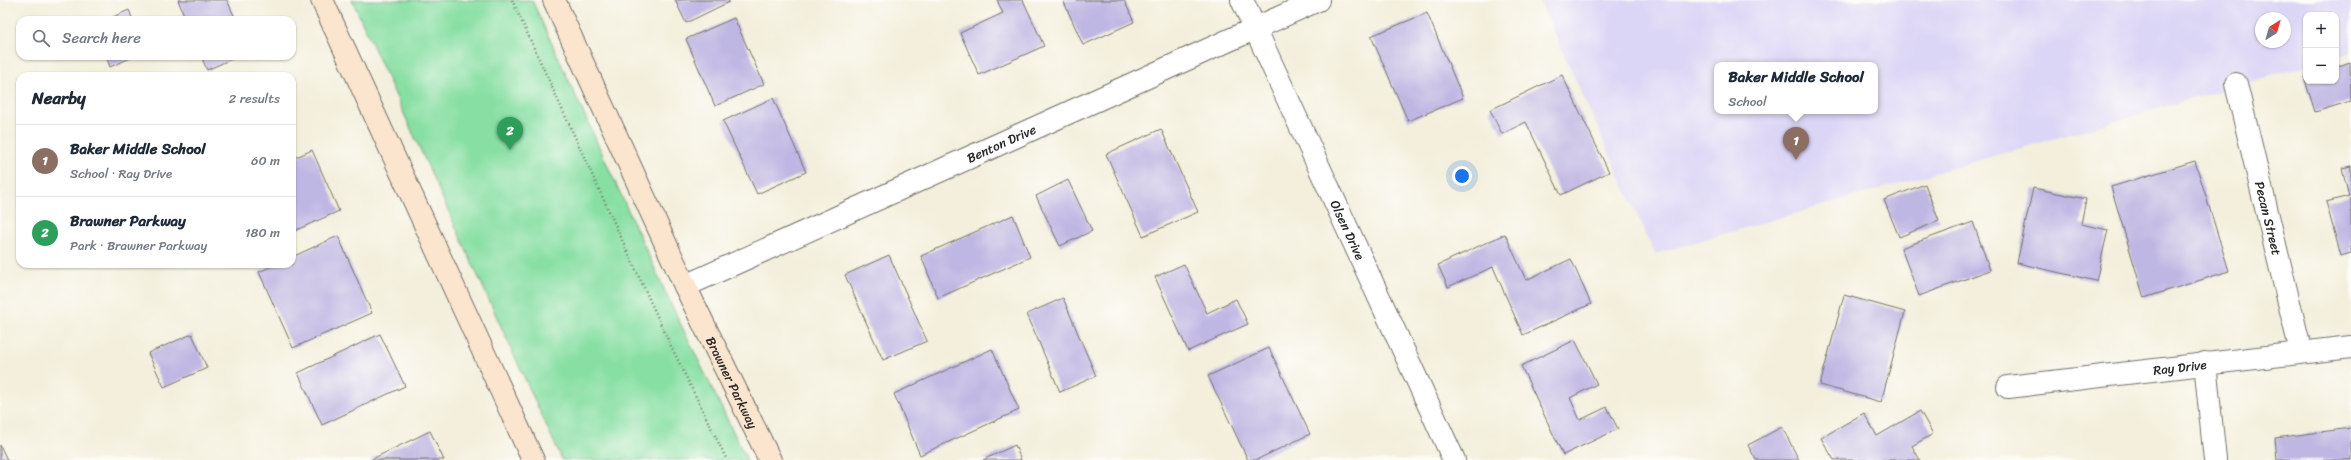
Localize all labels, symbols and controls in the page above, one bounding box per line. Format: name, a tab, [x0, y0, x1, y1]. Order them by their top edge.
north arrow	[2255, 12, 2291, 48]
map controls	[2303, 12, 2339, 84]
button: +	[2303, 12, 2339, 48]
search box	[16, 16, 296, 60]
text: Search here	[62, 25, 141, 51]
icon: search	[30, 27, 52, 49]
button: −	[2303, 48, 2339, 84]
popup	[1714, 62, 1878, 114]
text: Baker Middle School	[1728, 64, 1864, 90]
text: Nearby	[32, 83, 86, 113]
text: 2 results	[229, 87, 280, 110]
text: School	[1728, 90, 1767, 113]
pin: 2	[497, 117, 523, 150]
street label: Benton Drive	[963, 117, 1040, 169]
pin: 1	[1783, 127, 1809, 160]
text: Baker Middle School	[70, 136, 205, 162]
text: 1	[42, 149, 48, 172]
text: 60 m	[251, 149, 280, 172]
text: School · Ray Drive	[70, 162, 172, 185]
your location	[1452, 166, 1472, 186]
street label: Pecan Street	[2248, 179, 2289, 258]
street label: Olsen Drive	[1324, 196, 1372, 264]
text: Brawner Parkway	[70, 208, 186, 234]
text: 2	[41, 221, 49, 244]
text: 180 m	[245, 221, 280, 244]
text: Park · Brawner Parkway	[70, 234, 207, 257]
street label: Brawner Parkway	[700, 332, 765, 433]
street label: Ray Drive	[2152, 352, 2208, 381]

